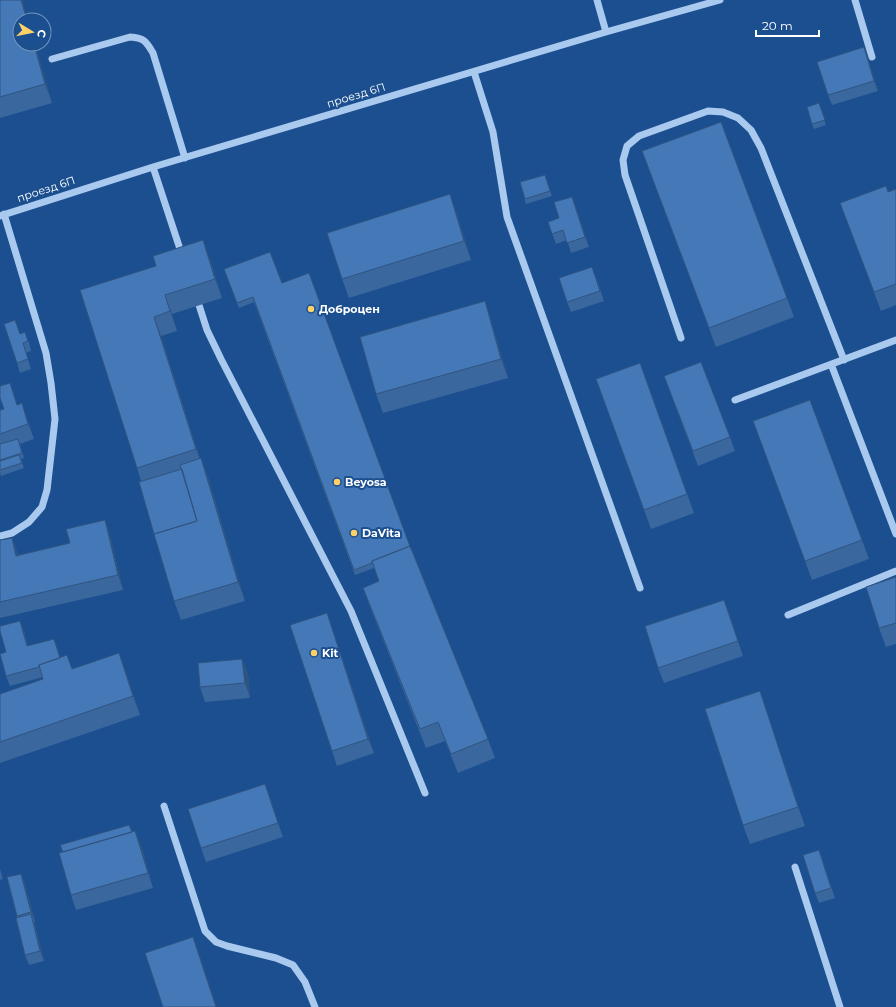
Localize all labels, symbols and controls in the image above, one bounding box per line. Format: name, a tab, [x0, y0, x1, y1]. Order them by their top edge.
north arrow	[12, 12, 52, 52]
scale bar	[756, 12, 819, 38]
text: 20 m	[762, 18, 793, 33]
text: С	[34, 29, 49, 39]
street label: проезд 6П	[325, 79, 387, 111]
street label: проезд 6П	[15, 173, 77, 205]
place label: Доброцен	[319, 302, 380, 316]
marker: Доброцен	[306, 304, 316, 314]
place label: Beyosa	[345, 475, 387, 489]
marker: Beyosa	[332, 477, 342, 487]
place label: DaVita	[362, 526, 401, 540]
marker: DaVita	[349, 528, 359, 538]
place label: Kit	[322, 646, 338, 660]
marker: Kit	[309, 648, 319, 658]

